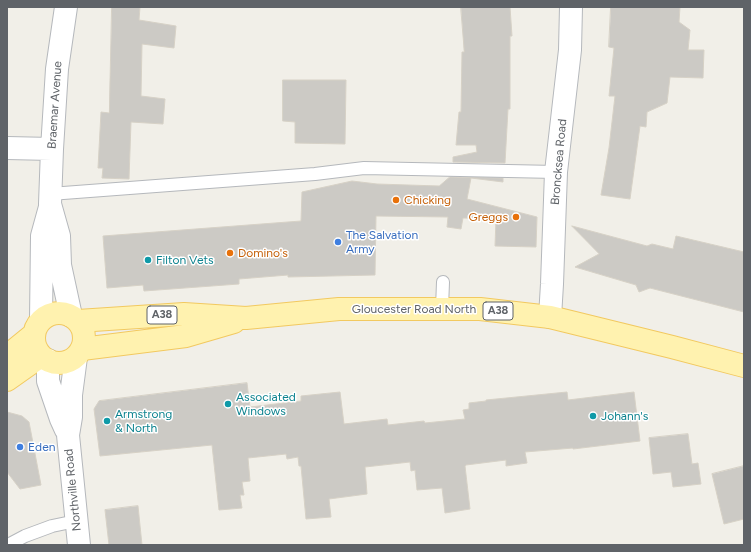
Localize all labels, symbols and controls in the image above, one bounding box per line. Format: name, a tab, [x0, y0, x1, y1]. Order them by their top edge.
street label: Braemar Avenue	[45, 61, 65, 149]
street label: Broncksea Road	[548, 118, 570, 206]
place label: Chicking	[404, 193, 451, 207]
marker: Chicking	[391, 195, 401, 205]
place label: Greggs	[469, 210, 508, 224]
marker: Greggs	[511, 212, 521, 222]
place label: The Salvation Army	[346, 228, 418, 256]
marker: The Salvation Army	[333, 237, 343, 247]
place label: Domino's	[238, 246, 288, 260]
marker: Domino's	[225, 248, 235, 258]
place label: Filton Vets	[156, 253, 214, 267]
marker: Filton Vets	[143, 255, 153, 265]
street label: Gloucester Road North	[352, 302, 476, 316]
road number: A38	[483, 302, 513, 320]
road number: A38	[147, 306, 177, 324]
place label: Associated Windows	[236, 390, 296, 418]
marker: Associated Windows	[223, 399, 233, 409]
place label: Armstrong & North	[115, 407, 172, 435]
place label: Johann's	[601, 409, 648, 423]
marker: Johann's	[588, 411, 598, 421]
marker: Armstrong & North	[102, 416, 112, 426]
place label: Eden	[28, 440, 55, 454]
marker: Eden	[15, 442, 25, 452]
street label: Northville Road	[62, 448, 84, 532]

